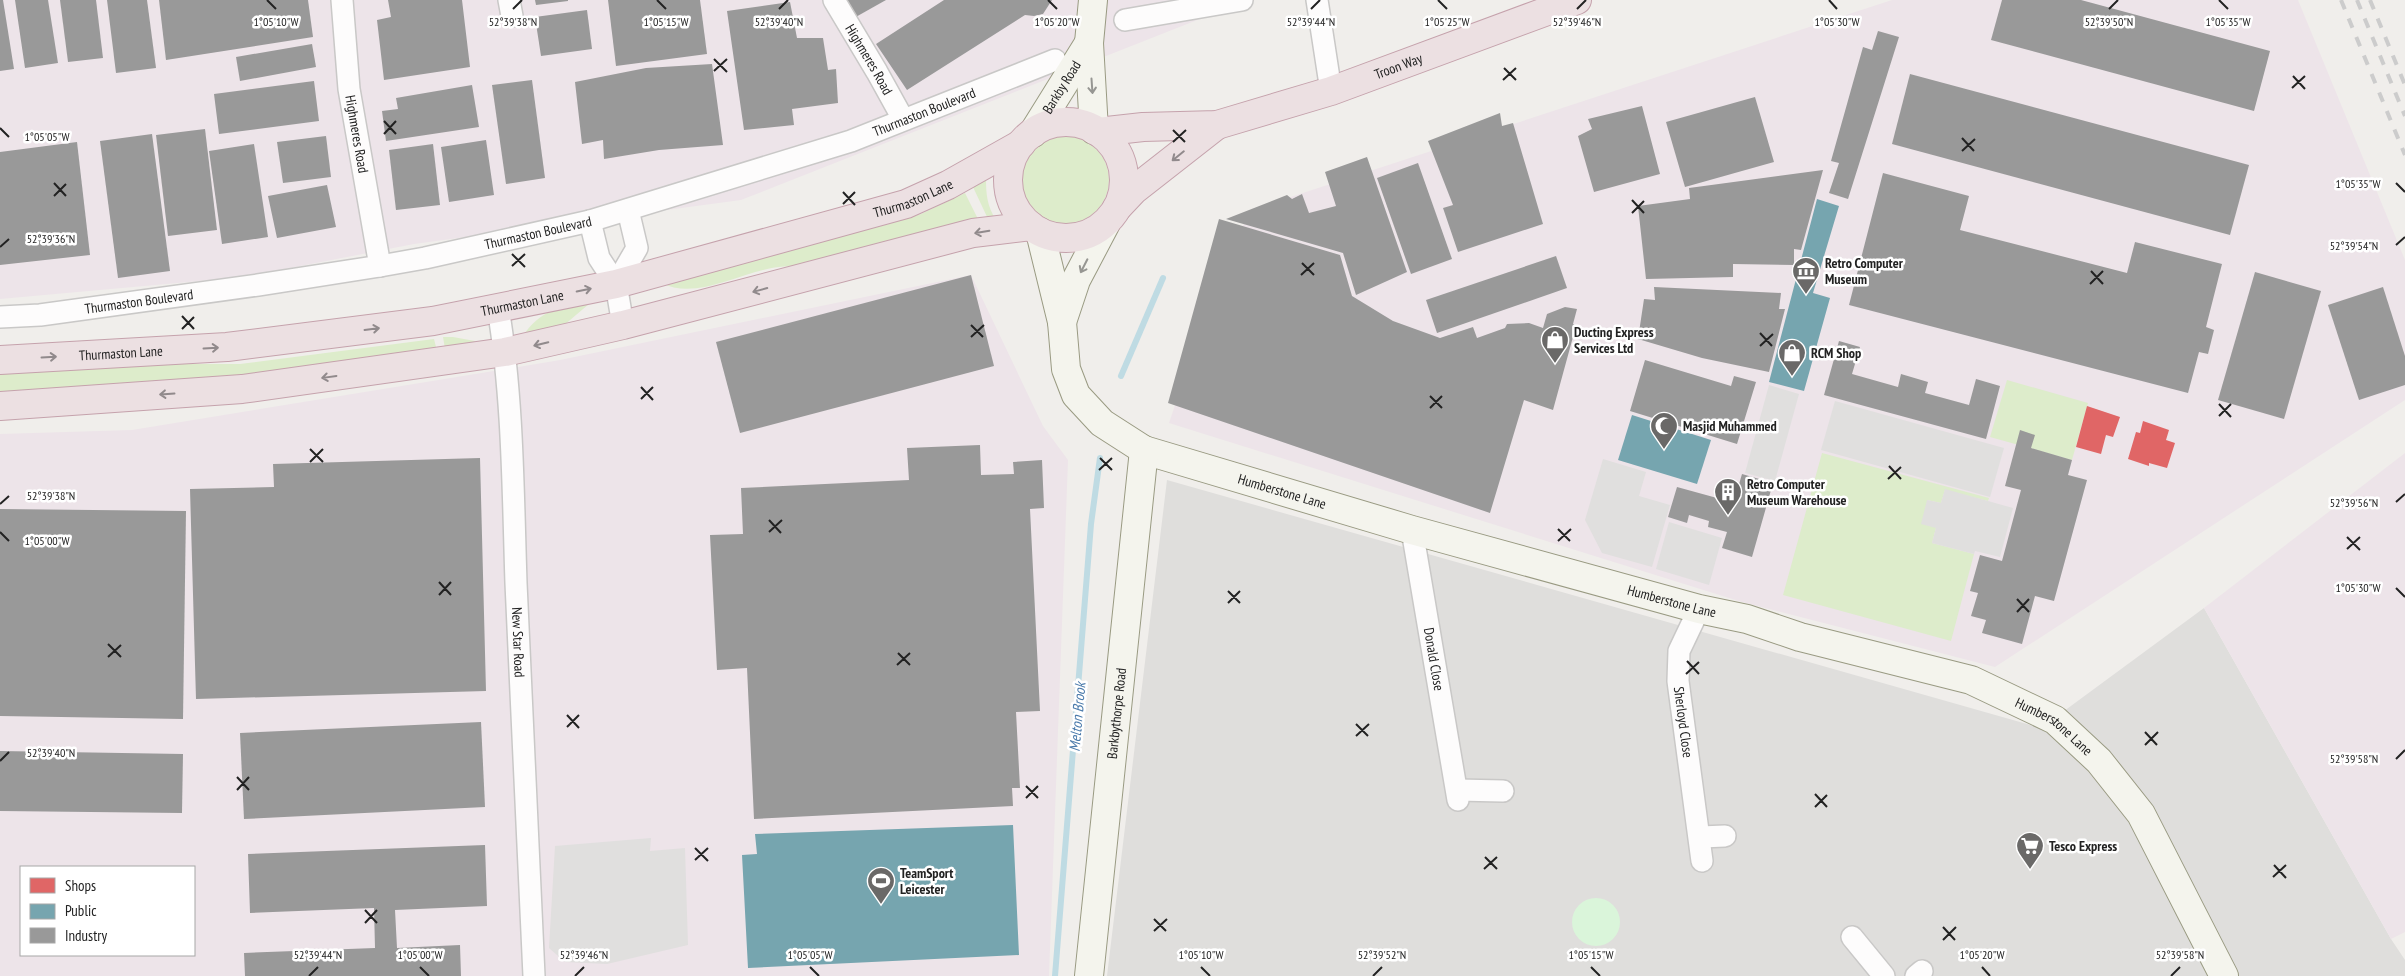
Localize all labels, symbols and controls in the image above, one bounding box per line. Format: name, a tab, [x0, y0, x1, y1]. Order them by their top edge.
text: 1°05'10"W	[253, 14, 299, 29]
text: 52°39'38"N	[489, 14, 537, 29]
text: 1°05'15"W	[643, 14, 689, 29]
text: 52°39'40"N	[755, 14, 803, 29]
text: 1°05'20"W	[1034, 14, 1080, 29]
text: 52°39'44"N	[1287, 14, 1335, 29]
text: 1°05'25"W	[1424, 14, 1470, 29]
text: 52°39'46"N	[1553, 14, 1601, 29]
text: 1°05'30"W	[1814, 14, 1860, 29]
text: 52°39'50"N	[2085, 14, 2133, 29]
text: 1°05'35"W	[2205, 14, 2251, 29]
street label: Highmeres Road	[841, 21, 897, 98]
street label: Troon Way	[1372, 49, 1425, 83]
street label: Barkby Road	[1038, 57, 1085, 117]
one-way arrow	[1087, 78, 1096, 94]
street label: Thurmaston Boulevard	[870, 83, 978, 141]
street label: Highmeres Road	[341, 94, 373, 174]
text: 1°05'05"W	[24, 129, 70, 144]
one-way arrow	[1172, 150, 1185, 161]
street label: Thurmaston Lane	[871, 175, 956, 222]
text: 1°05'35"W	[2335, 176, 2381, 191]
street label: Thurmaston Boulevard	[483, 212, 593, 253]
one-way arrow	[975, 227, 991, 237]
text: 52°39'36"N	[27, 231, 75, 246]
text: 52°39'54"N	[2330, 238, 2378, 253]
place label: Retro Computer Museum	[1825, 254, 1904, 288]
museum icon: Retro Computer Museum	[1791, 256, 1821, 295]
one-way arrow	[1079, 258, 1088, 273]
street label: Thurmaston Boulevard	[84, 285, 194, 318]
one-way arrow	[575, 285, 591, 295]
one-way arrow	[752, 285, 768, 295]
street label: Thurmaston Lane	[479, 286, 565, 320]
place label: Ducting Express Services Ltd	[1574, 323, 1654, 357]
one-way arrow	[364, 324, 380, 334]
shop icon: Ducting Express Services Ltd	[1540, 325, 1570, 364]
shop icon: RCM Shop	[1777, 338, 1807, 377]
one-way arrow	[534, 340, 550, 349]
street label: Thurmaston Lane	[78, 342, 163, 364]
one-way arrow	[203, 343, 219, 352]
place label: RCM Shop	[1811, 344, 1861, 362]
one-way arrow	[40, 353, 56, 362]
one-way arrow	[321, 372, 337, 382]
one-way arrow	[160, 390, 176, 399]
mosque icon: Masjid Muhammed	[1649, 411, 1679, 450]
place label: Masjid Muhammed	[1683, 417, 1777, 435]
street label: Humberstone Lane	[1236, 470, 1329, 513]
place label: Retro Computer Museum Warehouse	[1747, 475, 1847, 509]
building icon: Retro Computer Museum Warehouse	[1713, 477, 1743, 516]
text: 52°39'38"N	[27, 488, 75, 503]
text: 52°39'56"N	[2330, 495, 2378, 510]
text: 1°05'00"W	[24, 533, 70, 548]
text: 1°05'30"W	[2335, 580, 2381, 595]
street label: Humberstone Lane	[1626, 581, 1718, 621]
street label: New Star Road	[508, 607, 529, 678]
street label: Donald Close	[1420, 626, 1448, 692]
street label: Barkbythorpe Road	[1103, 667, 1130, 760]
water label: Melton Brook	[1065, 679, 1090, 752]
street label: Sherloyd Close	[1670, 685, 1697, 759]
street label: Humberstone Lane	[2012, 693, 2096, 759]
text: 52°39'40"N	[27, 745, 75, 760]
text: 52°39'58"N	[2330, 751, 2378, 766]
supermarket icon: Tesco Express	[2015, 831, 2045, 870]
place label: Tesco Express	[2049, 837, 2117, 855]
place label: TeamSport Leicester	[900, 864, 953, 898]
legend	[20, 866, 195, 956]
sports icon: TeamSport Leicester	[866, 866, 896, 905]
text: Shops	[65, 876, 96, 895]
text: Public	[65, 901, 97, 920]
text: Industry	[65, 926, 107, 945]
text: 52°39'44"N	[294, 947, 342, 962]
text: 1°05'00"W	[397, 947, 443, 962]
text: 52°39'46"N	[560, 947, 608, 962]
text: 1°05'05"W	[787, 947, 833, 962]
text: 1°05'10"W	[1178, 947, 1224, 962]
text: 52°39'52"N	[1358, 947, 1406, 962]
text: 1°05'15"W	[1568, 947, 1614, 962]
text: 1°05'20"W	[1959, 947, 2005, 962]
text: 52°39'58"N	[2156, 947, 2204, 962]

